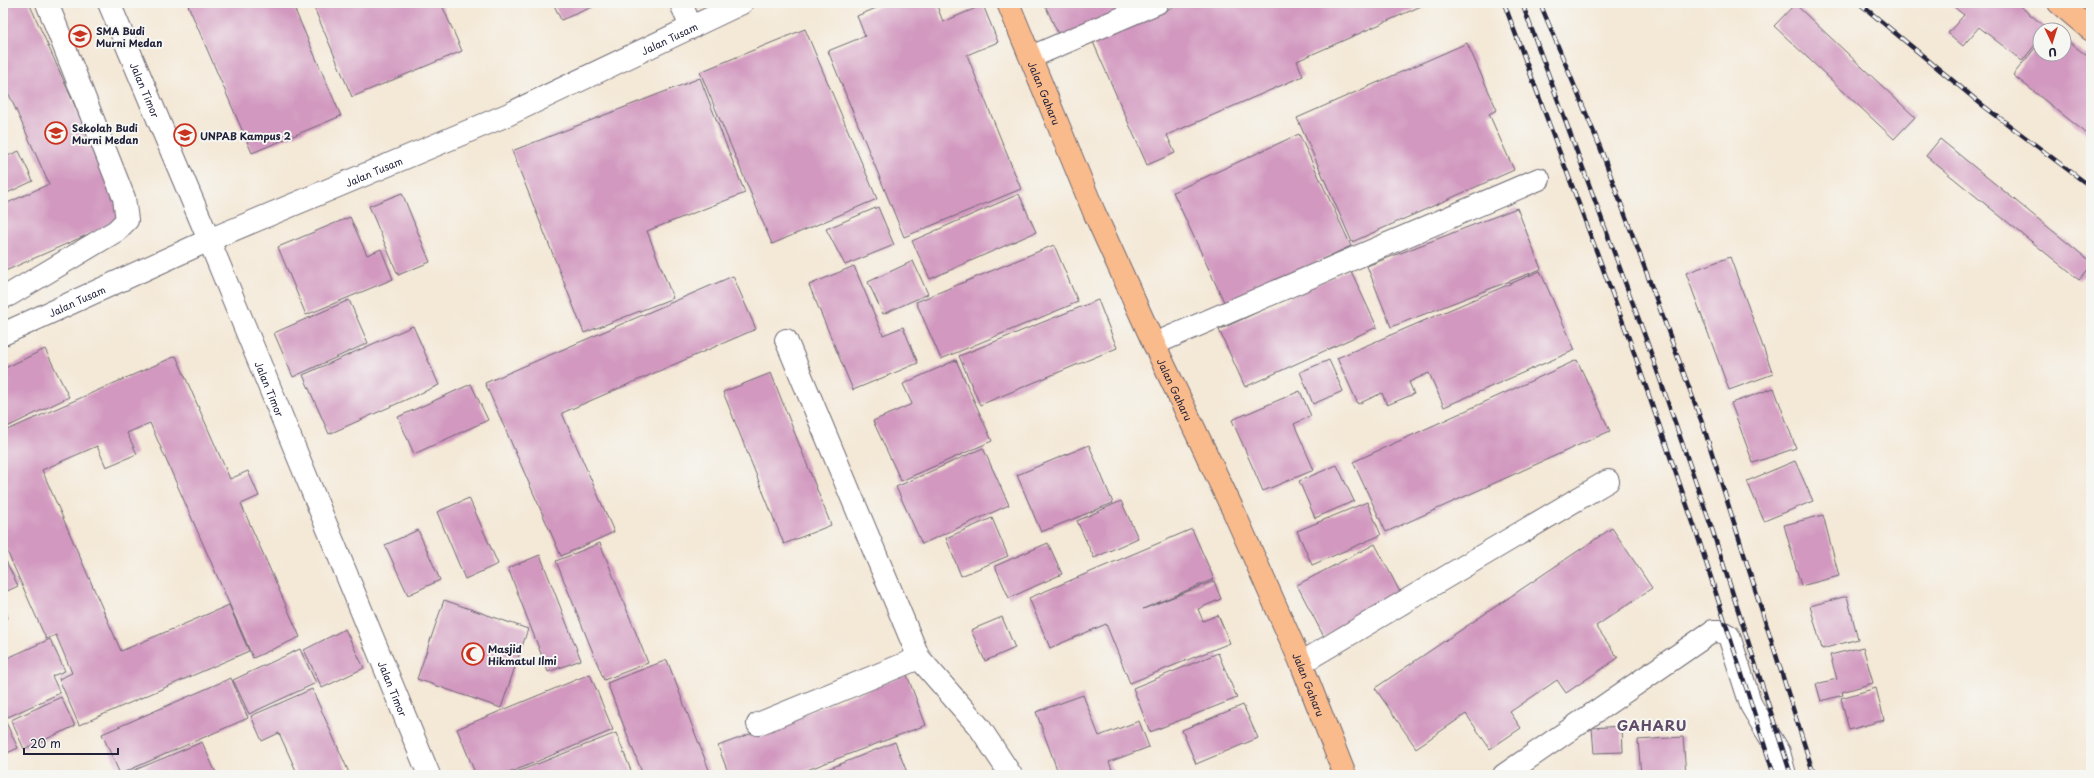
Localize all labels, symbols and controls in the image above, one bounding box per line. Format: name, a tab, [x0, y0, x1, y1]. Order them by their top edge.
street label: Jalan Tusam	[638, 18, 700, 58]
north arrow	[2032, 22, 2072, 62]
school or university icon: SMA Budi Murni Medan	[67, 23, 93, 49]
place label: SMA Budi Murni Medan	[96, 23, 162, 50]
text: U	[2048, 44, 2058, 61]
street label: Jalan Gaharu	[1025, 59, 1065, 127]
street label: Jalan Timor	[127, 60, 164, 120]
school or university icon: Sekolah Budi Murni Medan	[43, 120, 69, 146]
place label: Sekolah Budi Murni Medan	[72, 120, 138, 147]
school or university icon: UNPAB Kampus 2	[172, 122, 198, 148]
place label: UNPAB Kampus 2	[200, 128, 291, 143]
street label: Jalan Tusam	[343, 152, 405, 190]
street label: Jalan Tusam	[46, 281, 108, 320]
street label: Jalan Gaharu	[1154, 355, 1197, 423]
street label: Jalan Timor	[252, 359, 288, 419]
mosque icon: Masjid Hikmatul Ilmi	[460, 641, 486, 667]
place label: Masjid Hikmatul Ilmi	[488, 641, 557, 668]
street label: Jalan Gaharu	[1290, 650, 1329, 718]
street label: Jalan Timor	[375, 658, 412, 719]
district label: GAHARU	[1617, 715, 1687, 736]
scale bar	[24, 730, 118, 756]
text: 20 m	[30, 734, 61, 752]

